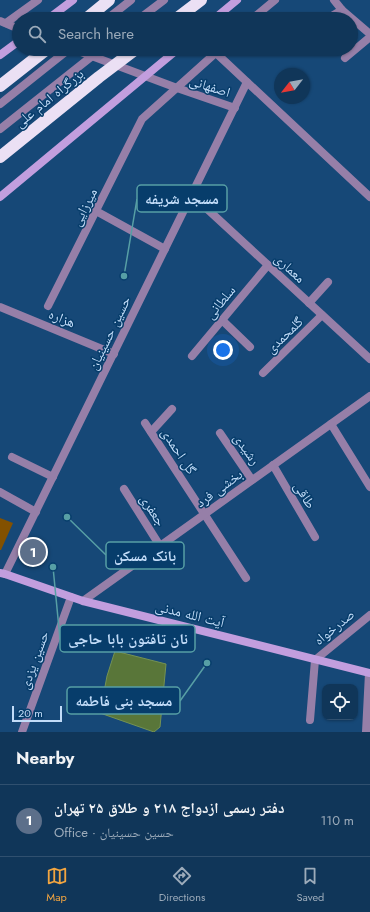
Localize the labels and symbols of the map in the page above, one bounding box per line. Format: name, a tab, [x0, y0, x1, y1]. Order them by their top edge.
street label: بزرگراه امام علی	[10, 64, 88, 132]
north arrow	[274, 68, 310, 104]
street label: اصفهانی	[187, 70, 233, 102]
street label: میرزایی	[66, 185, 102, 229]
callout: مسجد شریفه	[137, 185, 227, 212]
text: مسجد شریفه	[145, 188, 219, 210]
street label: معماری	[270, 249, 310, 287]
street label: سلطانی	[200, 281, 240, 323]
street label: حسین حسینیان	[83, 293, 136, 373]
street label: هزاره	[46, 304, 78, 332]
street label: گلمحمدی	[261, 312, 307, 358]
your location	[213, 340, 233, 360]
street label: گل احمدی	[157, 424, 202, 478]
street label: رشیدی	[229, 429, 265, 469]
street label: بخشی فرد	[191, 464, 247, 512]
street label: طاقی	[289, 478, 321, 512]
street label: جعفری	[135, 490, 171, 530]
pin: 1	[20, 537, 46, 567]
callout: بانک مسکن	[106, 542, 184, 569]
text: بانک مسکن	[114, 545, 176, 567]
street label: آیت الله مدنی	[153, 596, 227, 632]
street label: صدرخواه	[309, 604, 359, 650]
callout: نان تافتون بابا حاجی	[60, 625, 195, 652]
street label: حسین یزدی	[14, 628, 54, 692]
text: نان تافتون بابا حاجی	[68, 628, 188, 650]
callout: مسجد بنی فاطمه	[67, 687, 180, 714]
text: مسجد بنی فاطمه	[76, 690, 172, 712]
scale bar	[12, 704, 62, 723]

